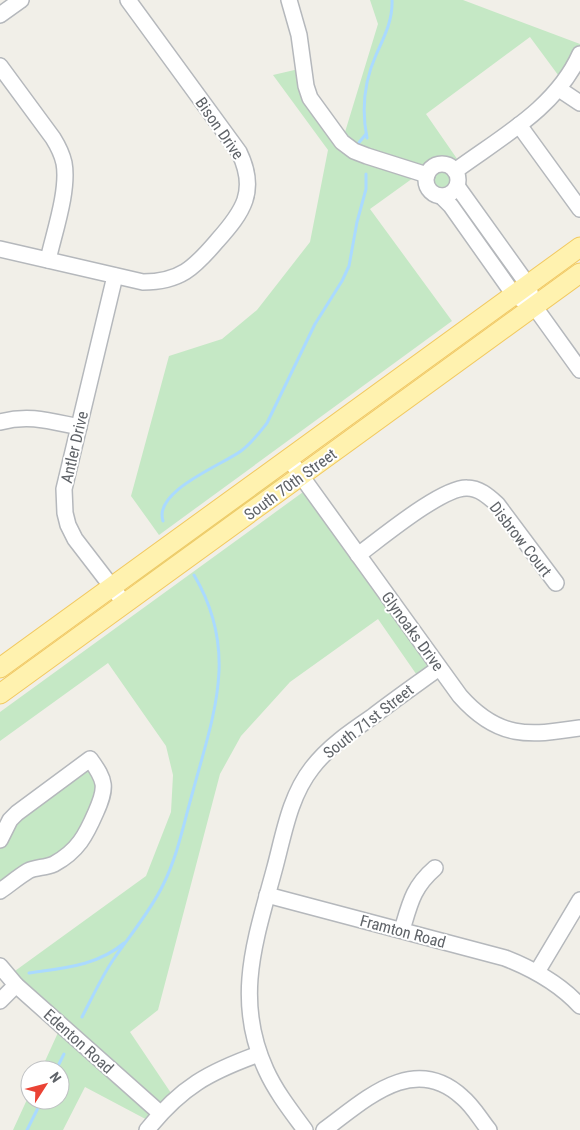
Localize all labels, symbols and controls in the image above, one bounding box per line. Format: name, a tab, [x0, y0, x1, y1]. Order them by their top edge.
street label: Bison Drive	[191, 94, 248, 163]
street label: Antler Drive	[57, 409, 92, 485]
street label: South 70th Street	[240, 444, 340, 524]
street label: Disbrow Court	[486, 498, 556, 581]
street label: Glynoaks Drive	[377, 588, 448, 675]
street label: South 71st Street	[319, 680, 417, 762]
street label: Framton Road	[358, 911, 448, 952]
street label: Edenton Road	[40, 1005, 117, 1078]
north arrow	[20, 1060, 70, 1110]
text: N	[47, 1069, 65, 1086]

